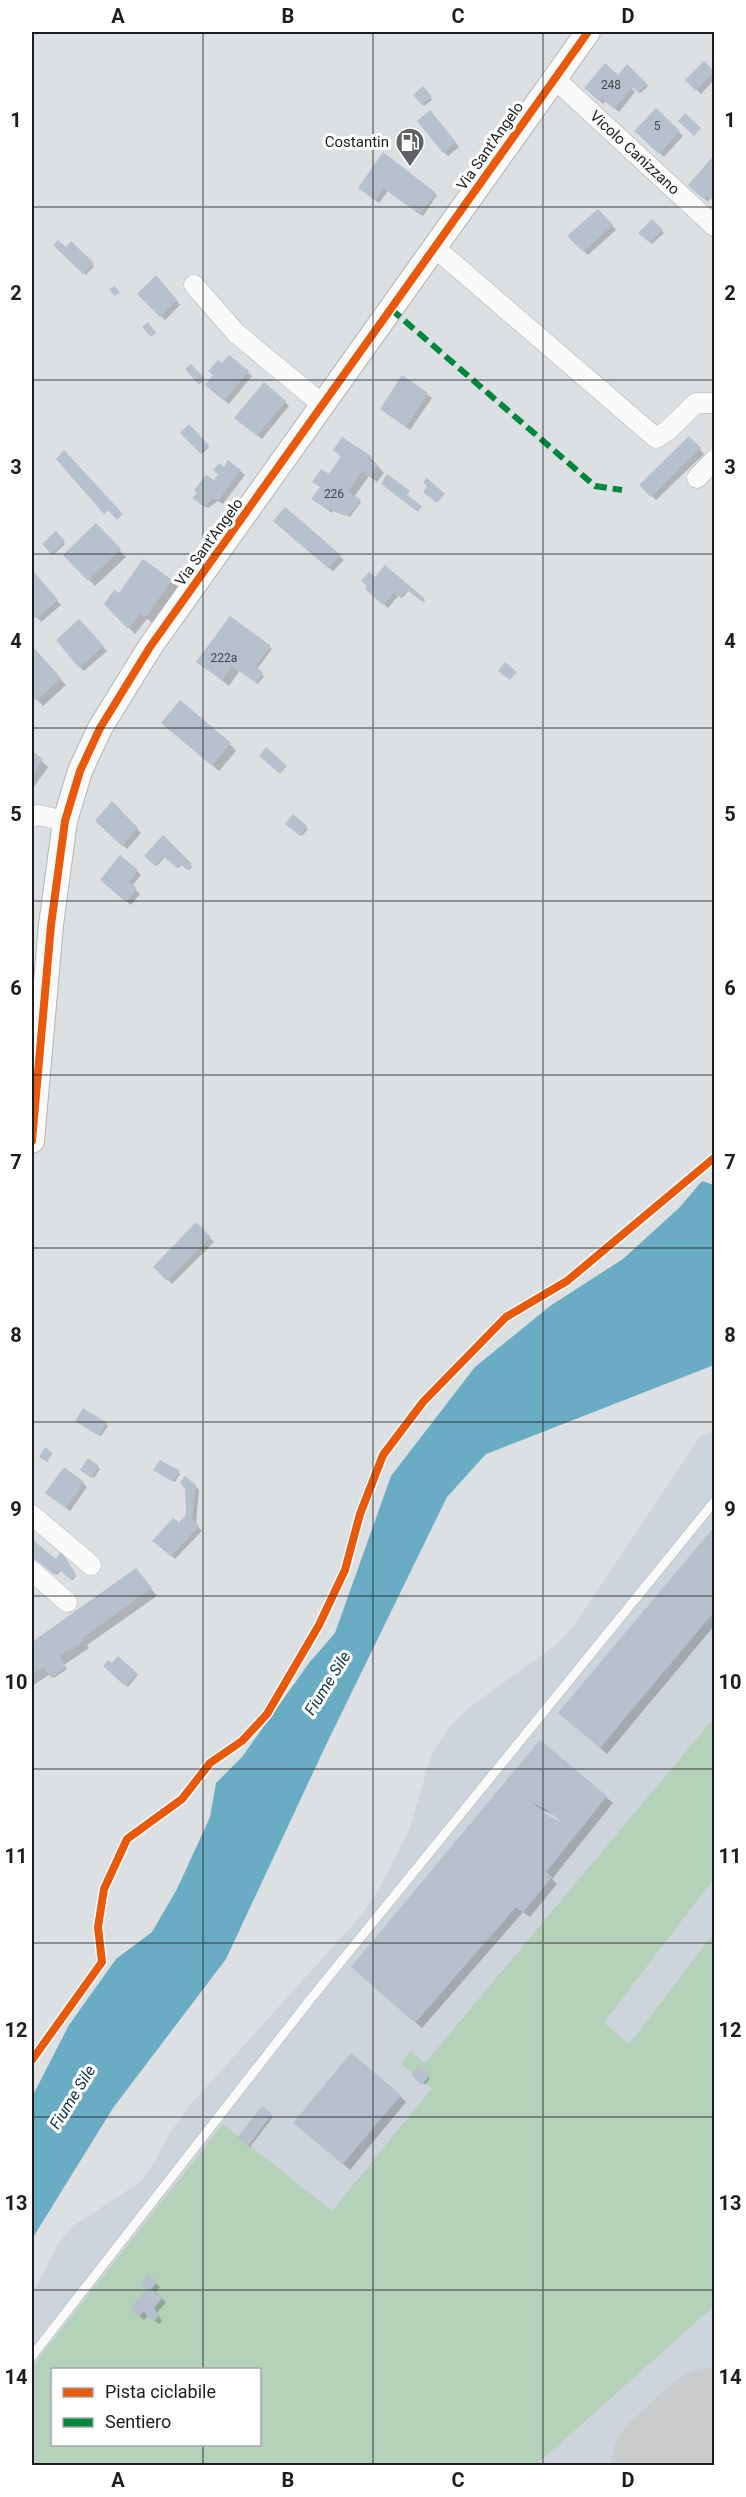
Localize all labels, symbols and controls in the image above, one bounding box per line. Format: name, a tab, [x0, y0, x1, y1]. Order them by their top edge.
text: A	[111, 4, 125, 28]
text: B	[282, 4, 294, 28]
text: C	[451, 4, 465, 28]
text: D	[622, 4, 635, 28]
house number: 248	[601, 78, 621, 92]
street label: Via Sant'Angelo	[453, 98, 527, 194]
street label: Vicolo Canizzano	[586, 107, 683, 198]
text: 1	[10, 108, 22, 132]
text: 1	[724, 108, 736, 132]
house number: 5	[654, 119, 661, 133]
fuel station icon: Costantin	[394, 126, 426, 168]
place label: Costantin	[325, 133, 389, 151]
text: 2	[10, 281, 22, 305]
text: 2	[724, 281, 736, 305]
text: 3	[10, 455, 22, 479]
text: 3	[724, 455, 736, 479]
house number: 226	[324, 487, 344, 501]
street label: Via Sant'Angelo	[171, 495, 247, 589]
text: 4	[10, 629, 22, 653]
text: 4	[724, 629, 736, 653]
house number: 222a	[211, 651, 237, 665]
text: 5	[10, 802, 22, 826]
text: 5	[724, 802, 736, 826]
text: 6	[10, 976, 22, 1000]
text: 6	[724, 976, 736, 1000]
text: 7	[10, 1150, 22, 1174]
text: 7	[724, 1150, 736, 1174]
text: 8	[10, 1323, 22, 1347]
text: 8	[724, 1323, 736, 1347]
text: 9	[10, 1497, 22, 1521]
text: 9	[724, 1497, 736, 1521]
water label: Fiume Sile	[300, 1648, 354, 1719]
text: 10	[5, 1670, 27, 1694]
text: 10	[719, 1670, 741, 1694]
text: 11	[5, 1844, 27, 1868]
text: 11	[719, 1844, 741, 1868]
text: 12	[5, 2018, 27, 2042]
text: 12	[719, 2018, 741, 2042]
water label: Fiume Sile	[45, 2062, 99, 2133]
text: 13	[5, 2191, 27, 2215]
text: 13	[719, 2191, 741, 2215]
text: 14	[5, 2365, 27, 2389]
text: 14	[719, 2365, 741, 2389]
legend	[51, 2368, 261, 2446]
text: Pista ciclabile	[105, 2381, 216, 2402]
text: Sentiero	[105, 2411, 171, 2432]
text: A	[111, 2468, 125, 2492]
text: B	[282, 2468, 294, 2492]
text: C	[451, 2468, 465, 2492]
text: D	[622, 2468, 635, 2492]

